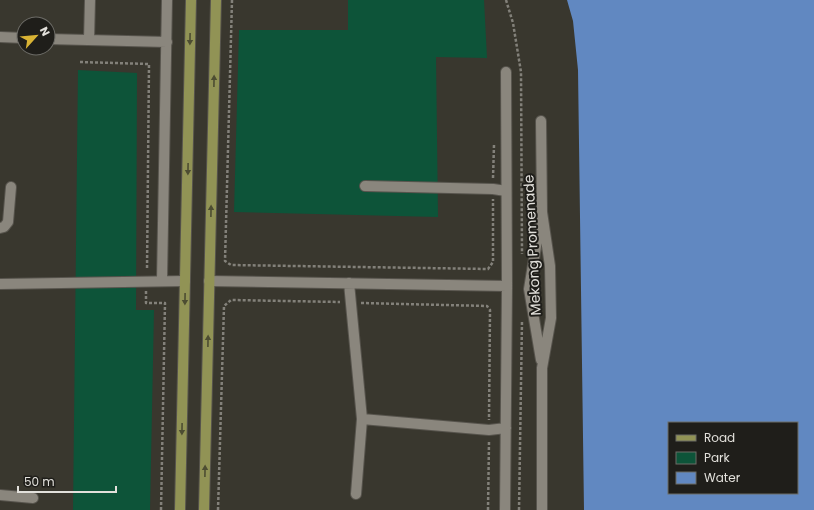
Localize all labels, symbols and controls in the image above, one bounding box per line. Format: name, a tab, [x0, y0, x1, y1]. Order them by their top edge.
north arrow	[16, 16, 56, 56]
text: N	[36, 24, 54, 39]
one-way arrow	[187, 33, 194, 45]
one-way arrow	[211, 74, 217, 87]
one-way arrow	[184, 163, 191, 175]
street label: Mekong Promenade	[518, 174, 546, 316]
one-way arrow	[208, 204, 214, 217]
one-way arrow	[182, 293, 188, 306]
one-way arrow	[205, 334, 211, 347]
legend	[668, 422, 798, 494]
one-way arrow	[179, 423, 185, 436]
text: Road	[704, 429, 735, 446]
text: Park	[704, 449, 731, 466]
one-way arrow	[202, 464, 208, 477]
scale bar	[18, 468, 116, 494]
text: Water	[704, 469, 741, 486]
text: 50 m	[24, 473, 55, 490]

